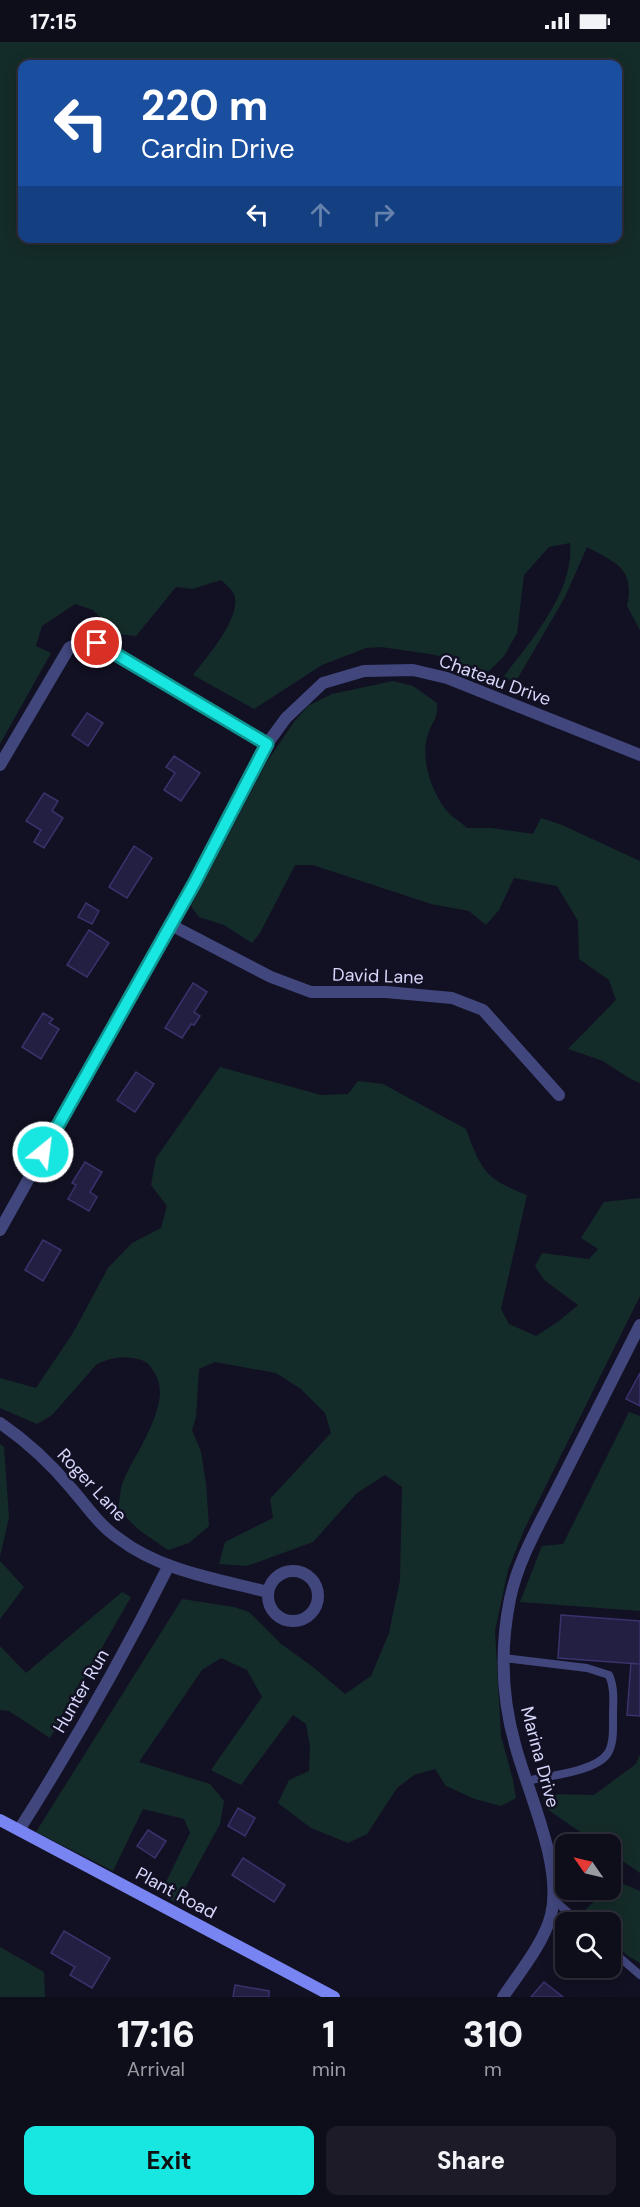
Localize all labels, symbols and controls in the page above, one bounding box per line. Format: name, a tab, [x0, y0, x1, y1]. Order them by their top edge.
text: 17:15	[30, 7, 77, 36]
text: 220 m	[141, 78, 268, 133]
icon: left	[42, 84, 120, 162]
text: Cardin Drive	[141, 131, 295, 166]
icon: left	[241, 198, 274, 231]
icon: ahead	[304, 198, 337, 231]
icon: right	[367, 198, 400, 231]
pin	[71, 617, 122, 668]
icon: arrive	[80, 626, 113, 659]
street label: Chateau Drive	[436, 649, 554, 711]
street label: David Lane	[332, 962, 424, 990]
position arrow	[11, 1120, 75, 1184]
street label: Roger Lane	[52, 1443, 132, 1527]
street label: Hunter Run	[47, 1645, 115, 1737]
street label: Marina Drive	[515, 1704, 565, 1810]
north arrow	[555, 1834, 621, 1900]
map controls	[555, 1834, 621, 1978]
street label: Plant Road	[131, 1862, 221, 1924]
button: search	[555, 1912, 621, 1978]
text: 17:16	[117, 2011, 195, 2058]
text: 1	[322, 2011, 336, 2058]
text: 310	[463, 2011, 523, 2058]
text: Arrival	[127, 2056, 185, 2082]
text: min	[312, 2056, 346, 2082]
text: m	[484, 2056, 502, 2082]
button: Exit	[24, 2126, 314, 2195]
button: Share	[326, 2126, 616, 2195]

